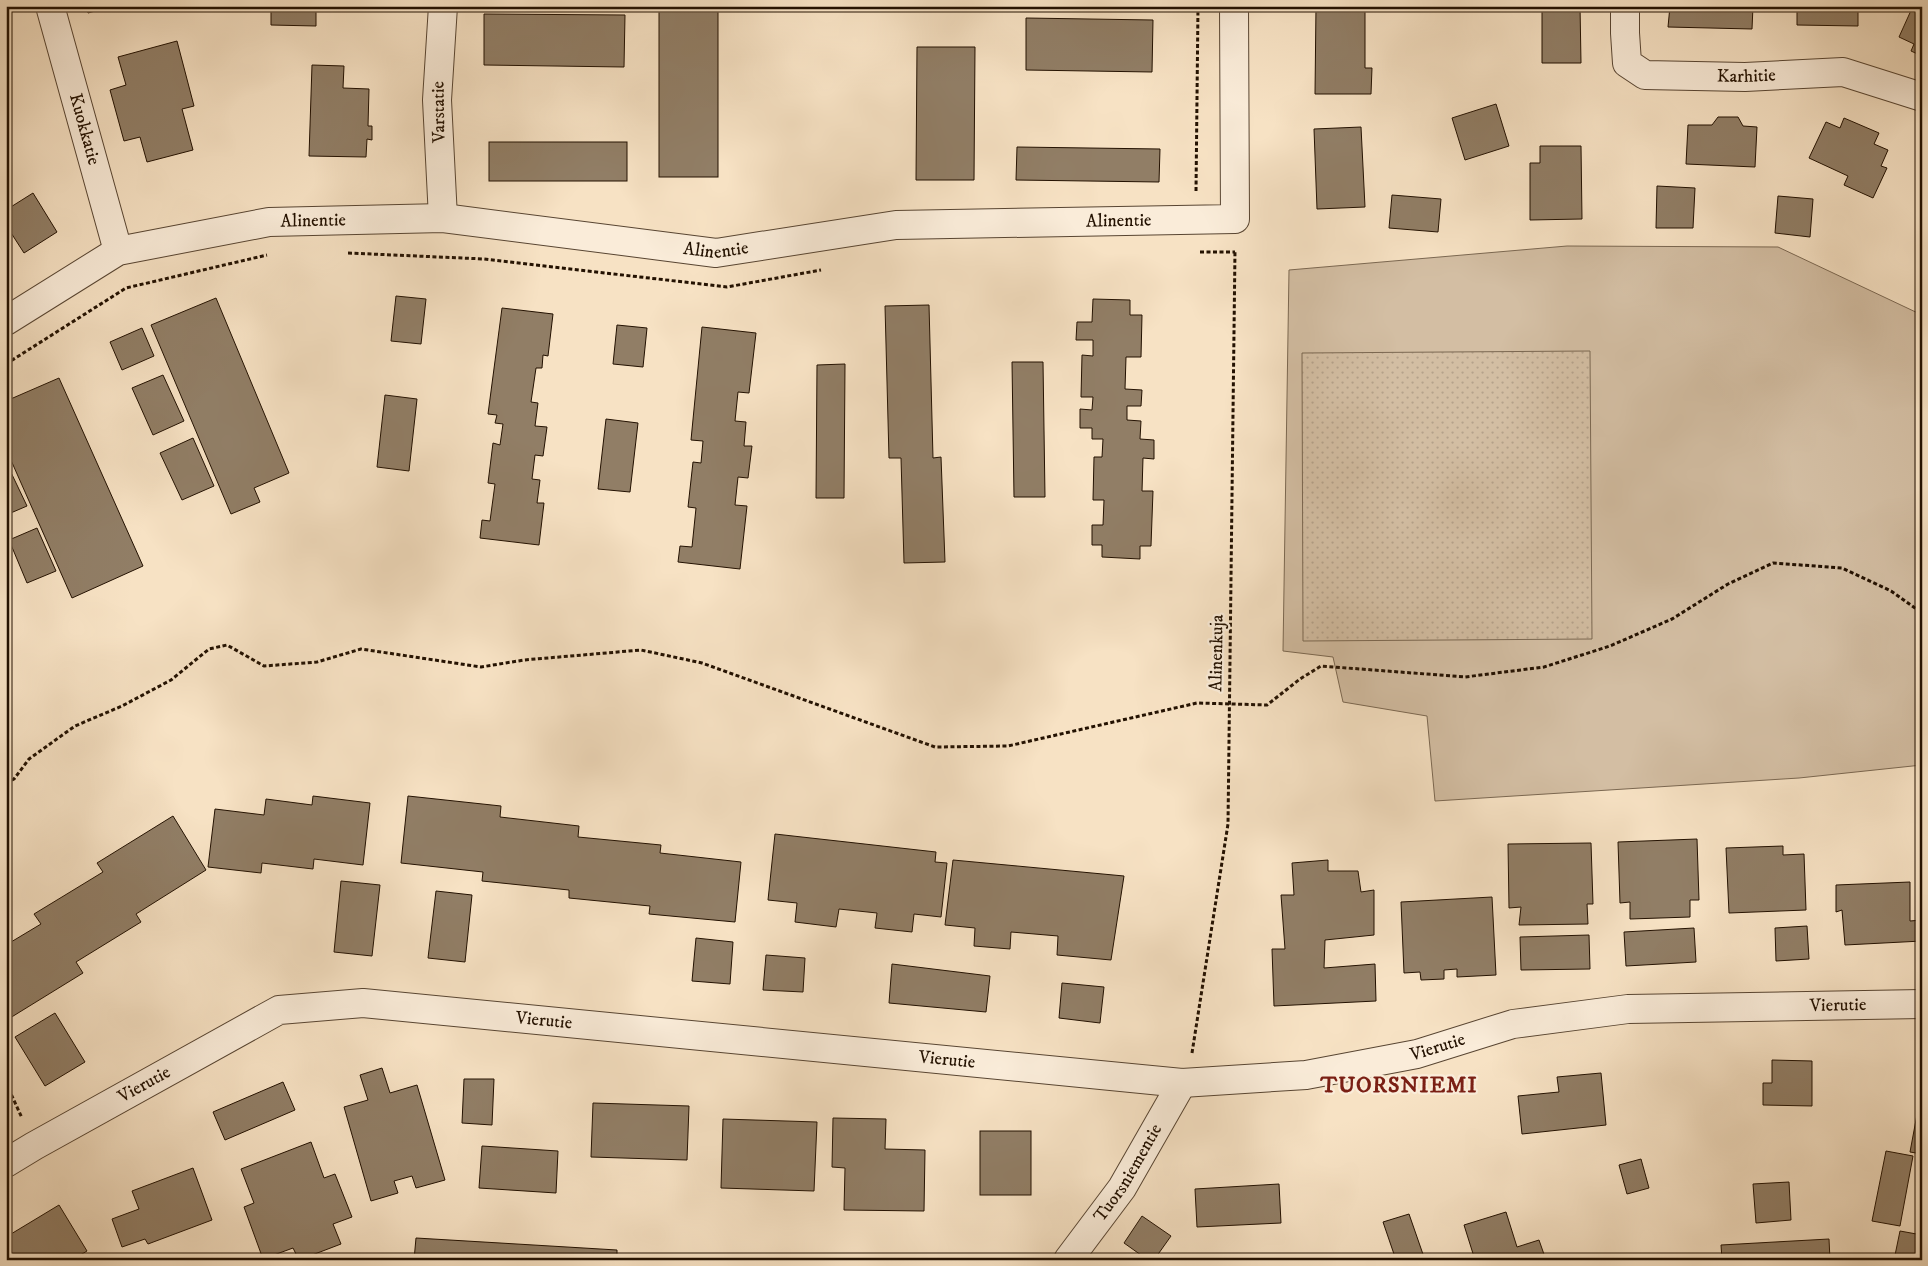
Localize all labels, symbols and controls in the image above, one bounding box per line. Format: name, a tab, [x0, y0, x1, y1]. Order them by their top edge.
street label: Karhitie	[1717, 64, 1776, 88]
street label: Varstatie	[427, 81, 451, 144]
street label: Kuokkatie	[64, 91, 105, 168]
street label: Alinentie	[280, 209, 346, 233]
street label: Alinentie	[1086, 209, 1152, 233]
street label: Alinentie	[682, 237, 750, 264]
street label: Alinenkuja	[1205, 614, 1229, 692]
street label: Vierutie	[1809, 994, 1867, 1017]
street label: Vierutie	[514, 1007, 573, 1034]
street label: Vierutie	[1407, 1029, 1468, 1066]
street label: Vierutie	[917, 1046, 976, 1074]
street label: Vierutie	[113, 1061, 174, 1109]
district label: TUORSNIEMI	[1320, 1072, 1477, 1099]
street label: Tuorsniementie	[1089, 1120, 1167, 1227]

